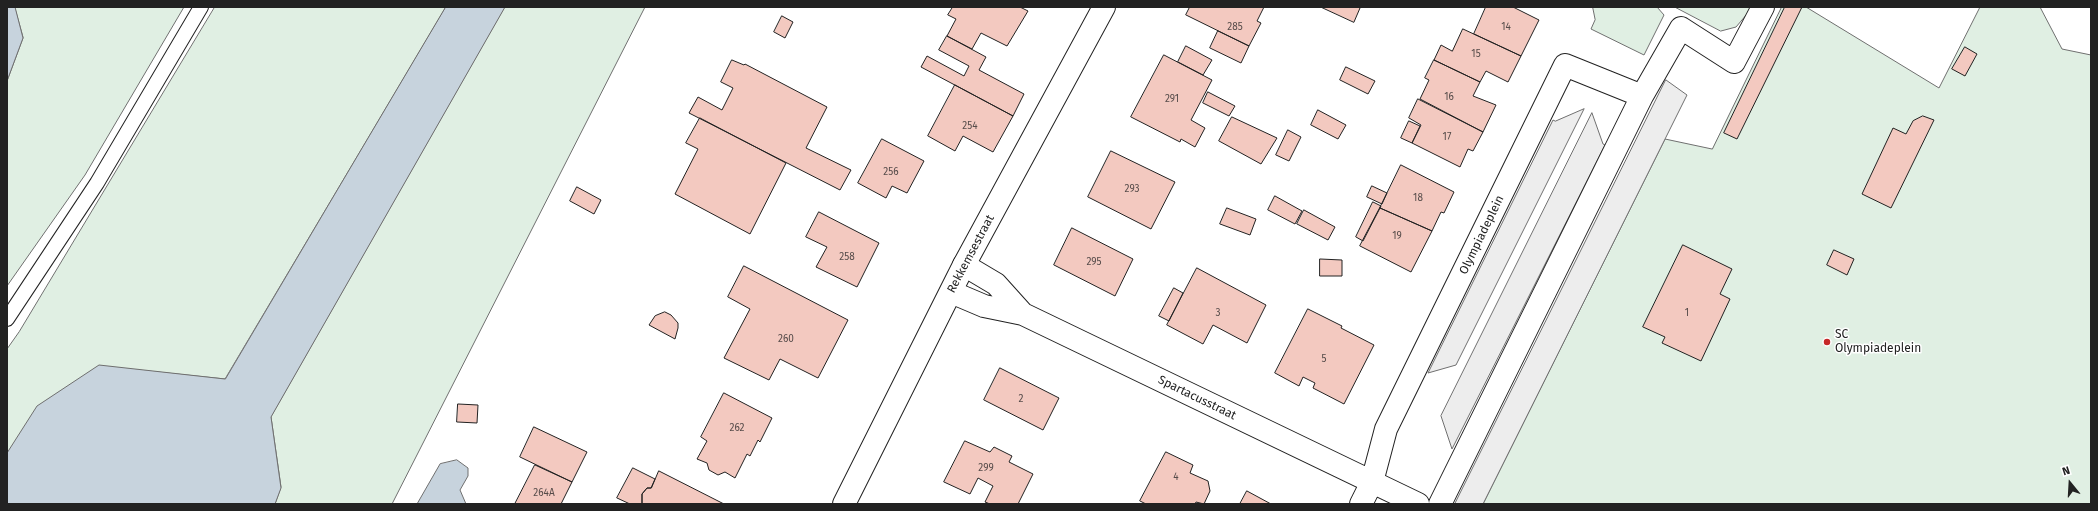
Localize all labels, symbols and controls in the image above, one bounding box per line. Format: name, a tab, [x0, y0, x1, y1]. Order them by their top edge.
house number: 285	[1227, 21, 1243, 33]
house number: 14	[1501, 21, 1511, 33]
house number: 15	[1471, 48, 1481, 60]
house number: 16	[1444, 91, 1454, 103]
house number: 291	[1165, 93, 1179, 105]
house number: 254	[962, 120, 978, 132]
house number: 17	[1443, 131, 1451, 143]
house number: 256	[883, 166, 899, 178]
house number: 293	[1125, 183, 1139, 195]
house number: 18	[1413, 192, 1423, 204]
street label: Olympiadeplein	[1457, 193, 1507, 277]
street label: Rekkemsestraat	[944, 213, 998, 295]
house number: 19	[1392, 230, 1402, 242]
house number: 258	[839, 251, 855, 263]
house number: 295	[1086, 256, 1102, 268]
house number: 3	[1216, 307, 1220, 319]
house number: 1	[1685, 307, 1689, 319]
place label: SC Olympiadeplein	[1835, 328, 1921, 356]
house number: 260	[778, 333, 794, 345]
marker: SC Olympiadeplein	[1822, 337, 1832, 347]
house number: 5	[1321, 353, 1327, 365]
street label: Spartacusstraat	[1156, 373, 1238, 423]
house number: 2	[1019, 393, 1023, 405]
house number: 262	[729, 422, 745, 434]
house number: 299	[978, 462, 994, 474]
north arrow	[2050, 463, 2090, 503]
text: N	[2061, 464, 2072, 478]
house number: 4	[1173, 471, 1179, 483]
house number: 264A	[533, 487, 555, 499]

